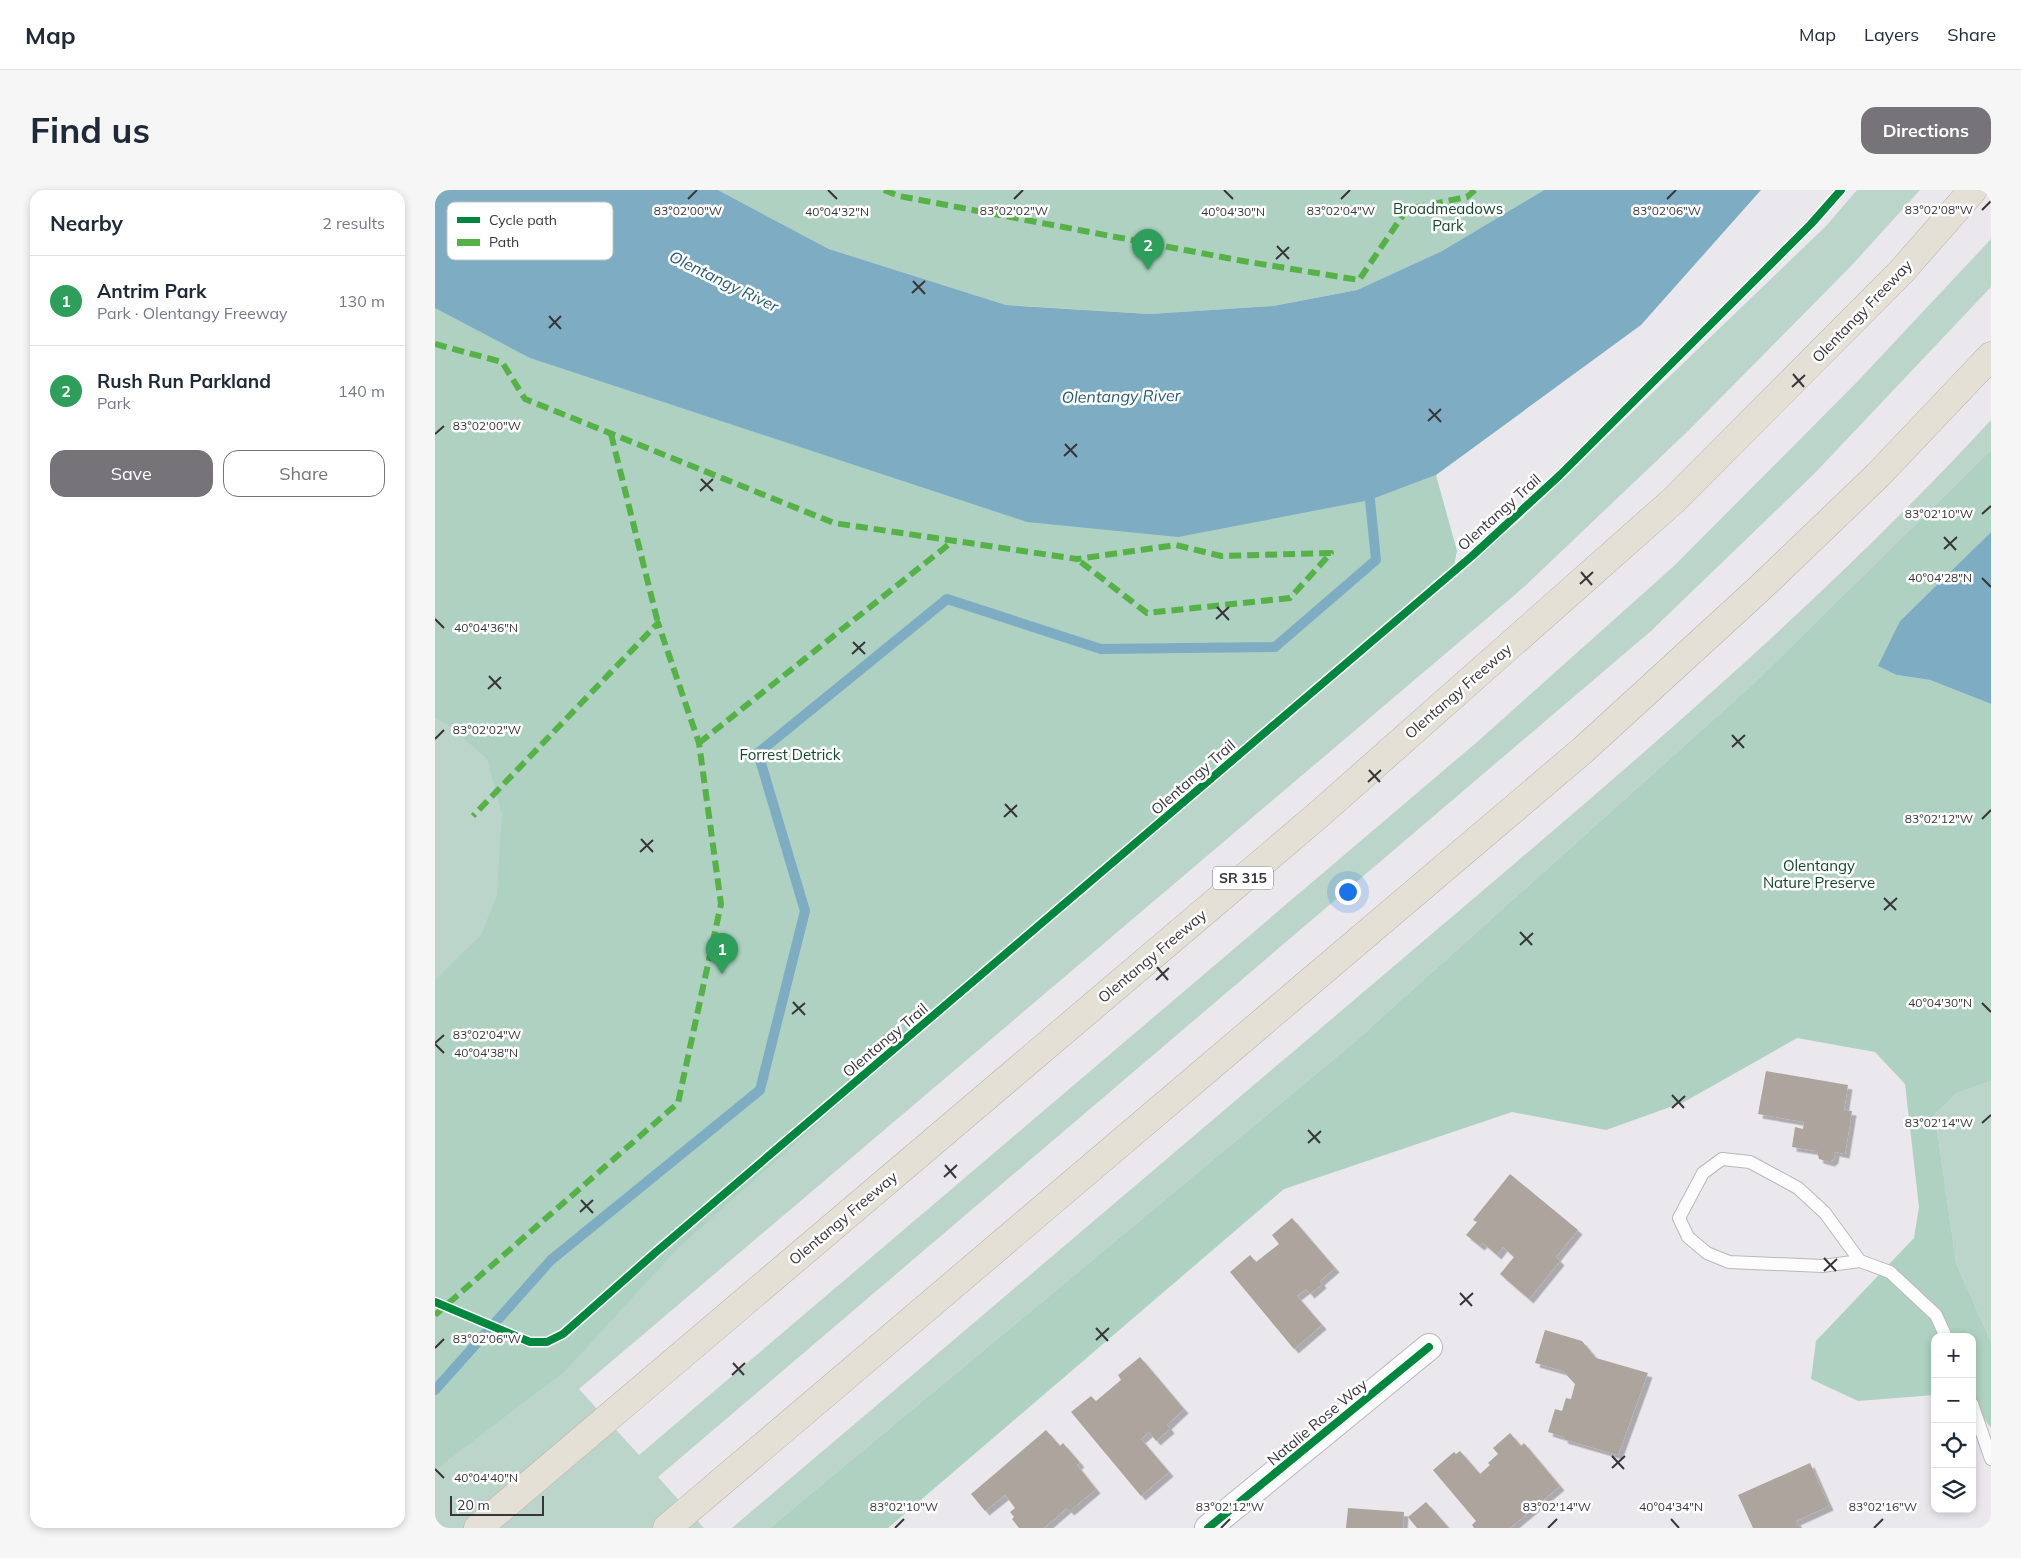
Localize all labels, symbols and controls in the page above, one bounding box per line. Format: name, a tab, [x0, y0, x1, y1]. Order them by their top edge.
text: Map	[25, 20, 76, 50]
text: Map	[1799, 23, 1836, 46]
text: Layers	[1864, 23, 1919, 46]
text: Share	[1947, 23, 1996, 46]
button: Directions	[1861, 107, 1991, 154]
text: Find us	[30, 108, 150, 152]
park label: Broadmeadows Park	[1393, 199, 1503, 235]
legend	[447, 202, 613, 260]
text: 83°02'08"W	[1905, 202, 1973, 217]
text: 83°02'00"W	[654, 203, 722, 218]
text: 83°02'02"W	[980, 203, 1048, 218]
text: 83°02'04"W	[1307, 203, 1375, 218]
text: 83°02'06"W	[1633, 203, 1701, 218]
text: 40°04'32"N	[805, 204, 869, 219]
text: 40°04'30"N	[1201, 204, 1265, 219]
text: Nearby	[50, 210, 123, 236]
text: Cycle path	[489, 211, 557, 229]
text: 2 results	[322, 213, 385, 233]
pin: 2	[1132, 229, 1164, 270]
text: Path	[489, 233, 519, 251]
water label: Olentangy River	[666, 246, 783, 317]
street label: Olentangy Freeway	[1808, 256, 1916, 366]
text: Antrim Park	[97, 279, 207, 303]
text: 1	[61, 291, 71, 311]
text: 130 m	[338, 291, 385, 311]
text: Park · Olentangy Freeway	[97, 303, 287, 323]
text: Rush Run Parkland	[97, 369, 271, 393]
text: 2	[61, 381, 71, 401]
text: 140 m	[338, 381, 385, 401]
water label: Olentangy River	[1061, 385, 1182, 407]
text: Park	[97, 393, 131, 413]
text: 83°02'00"W	[453, 418, 521, 433]
button: Save	[50, 450, 213, 497]
button: Share	[223, 450, 385, 497]
street label: Olentangy Trail	[1453, 470, 1545, 554]
text: 83°02'10"W	[1905, 506, 1973, 521]
text: 40°04'28"N	[1908, 570, 1972, 585]
text: 40°04'36"N	[454, 620, 518, 635]
street label: Olentangy Freeway	[1401, 639, 1515, 743]
text: 83°02'02"W	[453, 722, 521, 737]
street label: Olentangy Trail	[1147, 735, 1239, 819]
park label: Forrest Detrick	[740, 745, 841, 764]
text: 83°02'12"W	[1905, 811, 1973, 826]
park label: Olentangy Nature Preserve	[1763, 856, 1875, 892]
road number: SR 315	[1213, 866, 1273, 890]
your location	[1335, 879, 1361, 905]
street label: Olentangy Freeway	[1094, 905, 1210, 1007]
pin: 1	[706, 933, 738, 974]
text: 40°04'30"N	[1908, 995, 1972, 1010]
street label: Olentangy Trail	[838, 999, 932, 1081]
text: 83°02'04"W	[453, 1027, 521, 1042]
text: 40°04'38"N	[454, 1045, 518, 1060]
text: 83°02'14"W	[1905, 1115, 1973, 1130]
street label: Olentangy Freeway	[785, 1167, 901, 1269]
text: 83°02'06"W	[453, 1331, 521, 1346]
map controls	[1931, 1333, 1976, 1513]
button: +	[1931, 1333, 1976, 1378]
street label: Natalie Rose Way	[1263, 1375, 1371, 1469]
button: −	[1931, 1378, 1976, 1423]
button: locate	[1931, 1423, 1976, 1468]
button: layers	[1931, 1468, 1976, 1513]
text: 40°04'40"N	[454, 1470, 518, 1485]
scale bar	[450, 1493, 544, 1516]
text: 20 m	[457, 1496, 490, 1514]
text: 83°02'10"W	[870, 1499, 938, 1514]
text: 83°02'12"W	[1196, 1499, 1264, 1514]
text: 83°02'14"W	[1523, 1499, 1591, 1514]
text: 40°04'34"N	[1639, 1499, 1703, 1514]
text: 83°02'16"W	[1849, 1499, 1917, 1514]

